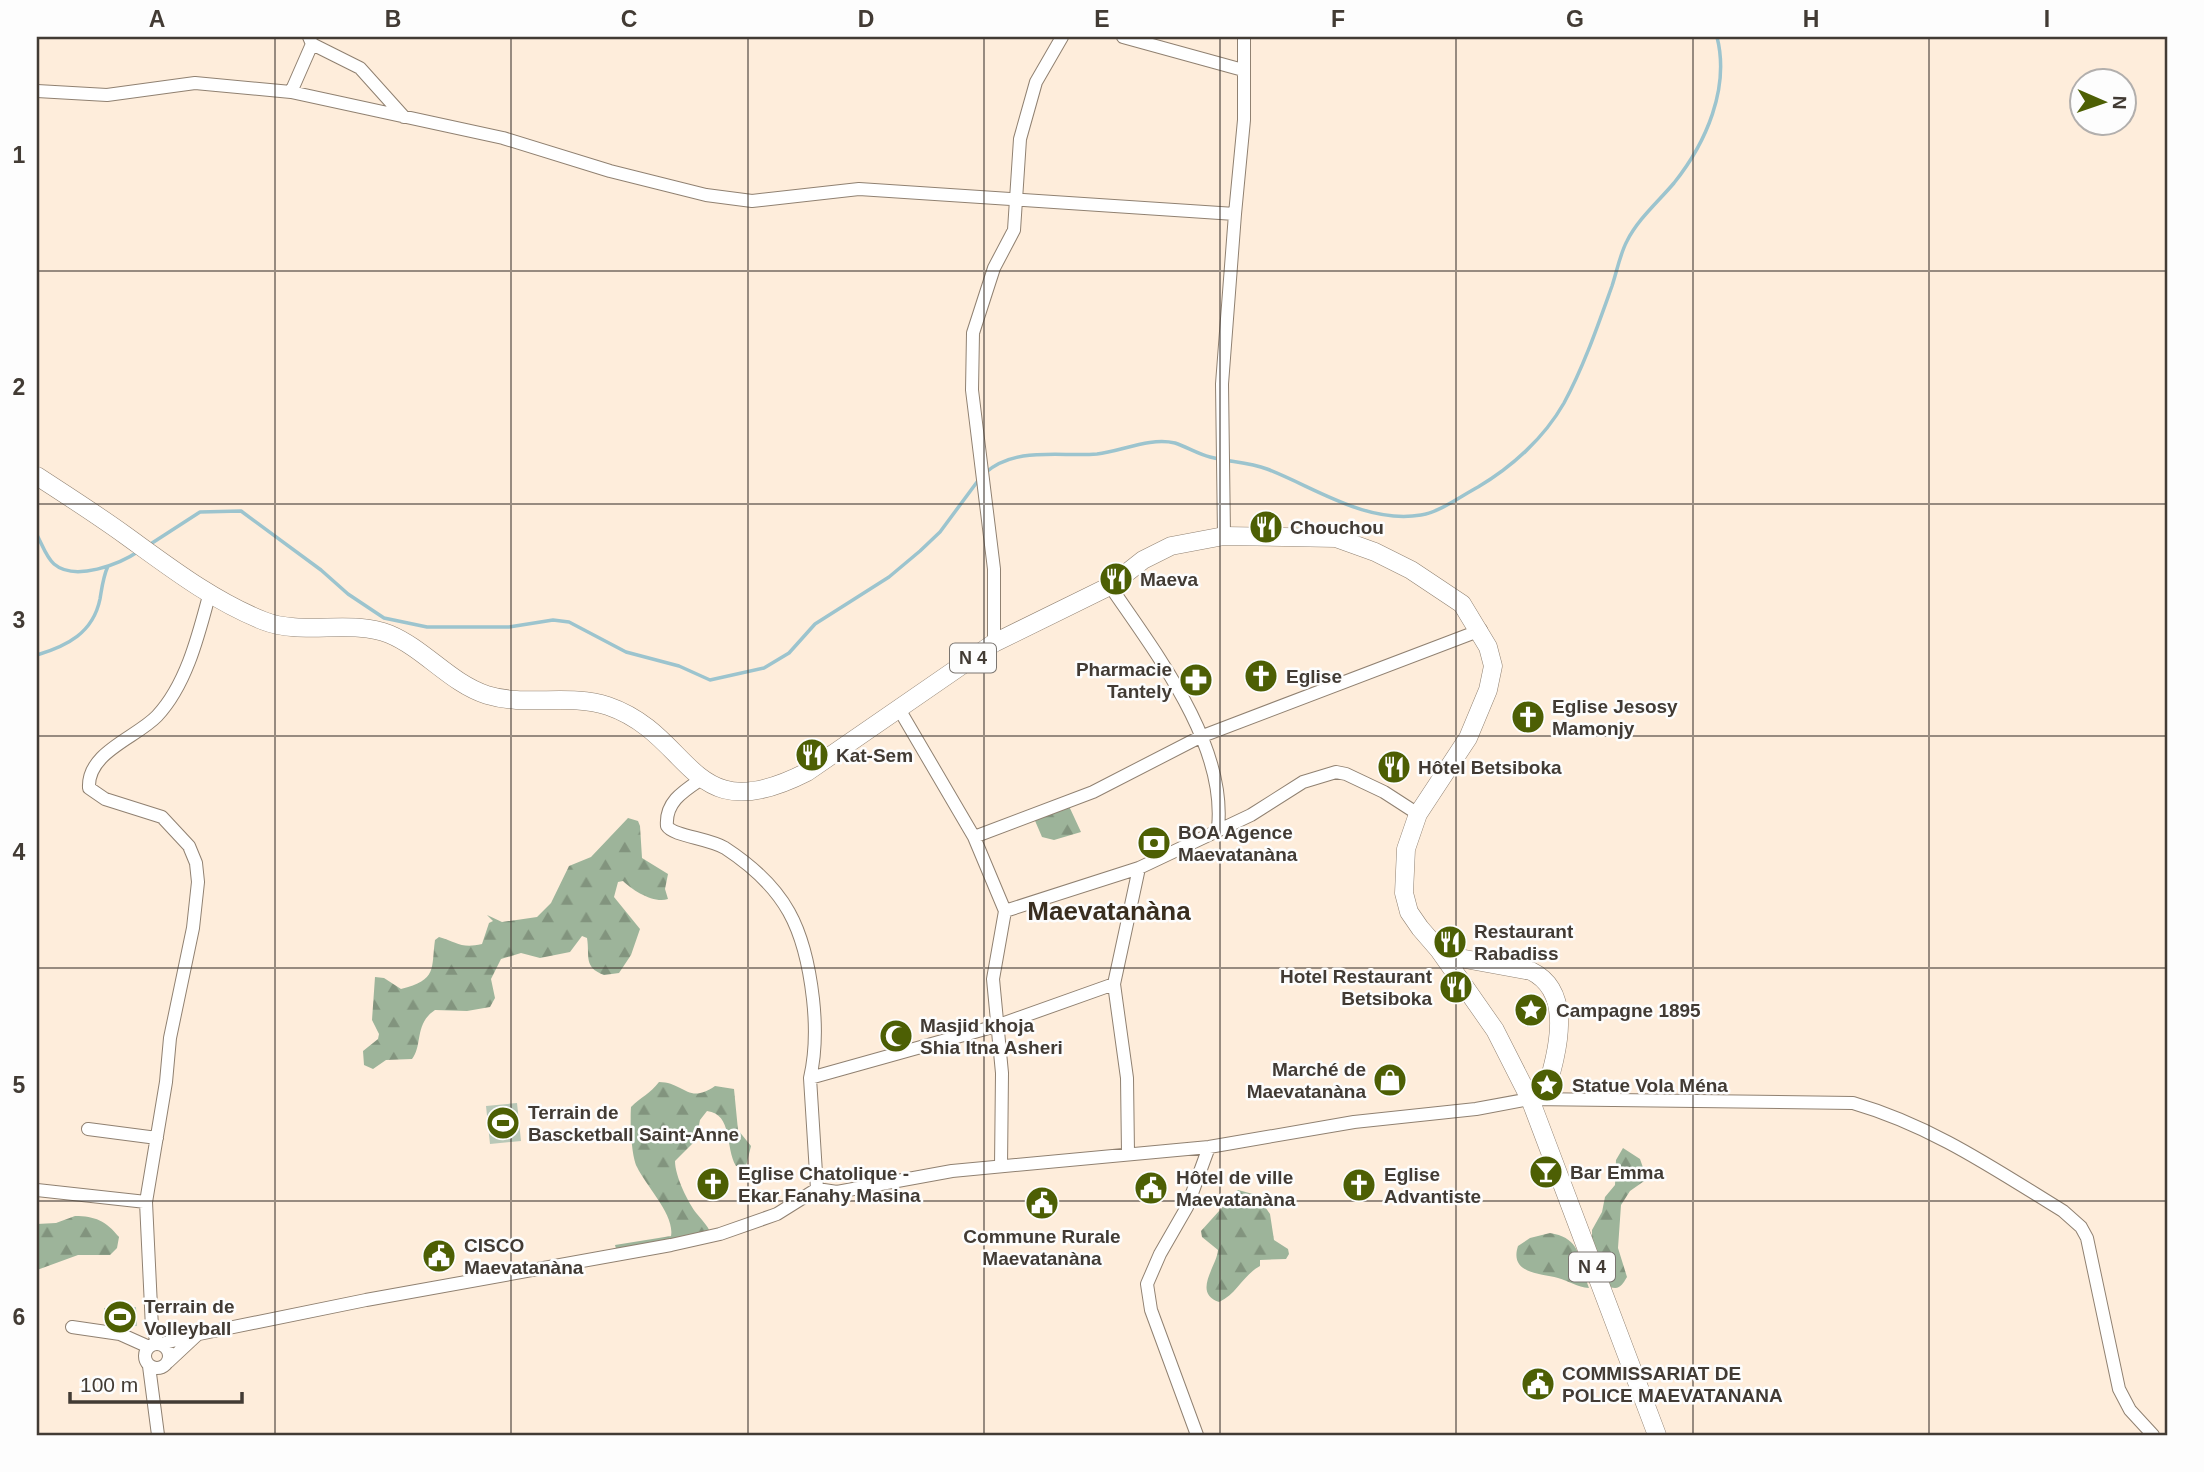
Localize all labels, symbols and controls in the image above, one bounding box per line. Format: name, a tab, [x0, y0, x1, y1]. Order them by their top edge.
text: A	[149, 6, 165, 32]
text: B	[385, 6, 401, 32]
text: C	[621, 6, 637, 32]
text: D	[858, 6, 874, 32]
text: E	[1094, 6, 1110, 32]
text: F	[1331, 6, 1345, 32]
text: G	[1566, 6, 1584, 32]
text: H	[1803, 6, 1819, 32]
text: I	[2044, 6, 2050, 32]
north arrow	[2068, 66, 2138, 136]
text: N	[2109, 95, 2130, 110]
text: 1	[13, 142, 26, 168]
text: 2	[13, 374, 25, 400]
restaurant icon: Chouchou	[1247, 508, 1285, 546]
place label: Chouchou	[1290, 517, 1384, 538]
restaurant icon: Maeva	[1097, 560, 1135, 598]
place label: Maeva	[1140, 569, 1199, 590]
text: 3	[13, 607, 25, 633]
road number: N 4	[950, 644, 996, 672]
church icon: Eglise	[1242, 657, 1280, 695]
place label: Pharmacie Tantely	[1076, 659, 1172, 702]
pharmacy icon: Pharmacie Tantely	[1177, 661, 1215, 699]
place label: Eglise	[1286, 666, 1342, 687]
place label: Eglise Jesosy Mamonjy	[1552, 696, 1678, 739]
church icon: Eglise Jesosy Mamonjy	[1509, 698, 1547, 736]
restaurant icon: Kat-Sem	[793, 736, 831, 774]
place label: Kat-Sem	[836, 745, 913, 766]
restaurant icon: Hôtel Betsiboka	[1375, 748, 1413, 786]
place label: Hôtel Betsiboka	[1418, 757, 1562, 778]
place label: BOA Agence Maevatanàna	[1178, 822, 1298, 865]
bank icon: BOA Agence Maevatanàna	[1135, 824, 1173, 862]
text: 4	[13, 839, 26, 865]
district label: Maevatanàna	[1027, 896, 1191, 926]
place label: Restaurant Rabadiss	[1474, 921, 1574, 964]
restaurant icon: Restaurant Rabadiss	[1431, 923, 1469, 961]
place label: Hotel Restaurant Betsiboka	[1280, 966, 1433, 1009]
restaurant icon: Hotel Restaurant Betsiboka	[1437, 968, 1475, 1006]
place icon: Campagne 1895	[1512, 991, 1550, 1029]
place label: Campagne 1895	[1556, 1000, 1701, 1021]
place label: Masjid khoja Shia Itna Asheri	[920, 1015, 1063, 1058]
mosque icon: Masjid khoja Shia Itna Asheri	[877, 1017, 915, 1055]
place label: Marché de Maevatanàna	[1247, 1059, 1366, 1102]
shop icon: Marché de Maevatanàna	[1371, 1061, 1409, 1099]
place icon: Statue Vola Ména	[1528, 1066, 1566, 1104]
text: 5	[13, 1072, 26, 1098]
place label: Statue Vola Ména	[1572, 1075, 1728, 1096]
place label: Terrain de Bascketball Saint-Anne	[528, 1102, 739, 1145]
sports icon: Terrain de Bascketball Saint-Anne	[484, 1104, 522, 1142]
bar icon: Bar Emma	[1527, 1153, 1565, 1191]
place label: Bar Emma	[1570, 1162, 1664, 1183]
place label: Eglise Chatolique - Ekar Fanahy Masina	[738, 1163, 921, 1206]
place label: Eglise Advantiste	[1384, 1164, 1481, 1207]
church icon: Eglise Chatolique - Ekar Fanahy Masina	[694, 1165, 732, 1203]
church icon: Eglise Advantiste	[1340, 1166, 1378, 1204]
place label: Hôtel de ville Maevatanàna	[1176, 1167, 1296, 1210]
public building icon: Hôtel de ville Maevatanàna	[1132, 1169, 1170, 1207]
public building icon: Commune Rurale Maevatanàna	[1023, 1184, 1061, 1222]
place label: Commune Rurale Maevatanàna	[963, 1226, 1121, 1269]
place label: CISCO Maevatanàna	[464, 1235, 584, 1278]
public building icon: CISCO Maevatanàna	[420, 1237, 458, 1275]
road number: N 4	[1569, 1252, 1615, 1282]
place label: Terrain de Volleyball	[144, 1296, 234, 1339]
sports icon: Terrain de Volleyball	[101, 1298, 139, 1336]
text: 6	[13, 1304, 25, 1330]
scale bar	[70, 1360, 242, 1404]
place label: COMMISSARIAT DE POLICE MAEVATANANA	[1562, 1363, 1783, 1406]
public building icon: COMMISSARIAT DE POLICE MAEVATANANA	[1519, 1365, 1557, 1403]
text: 100 m	[80, 1373, 138, 1396]

